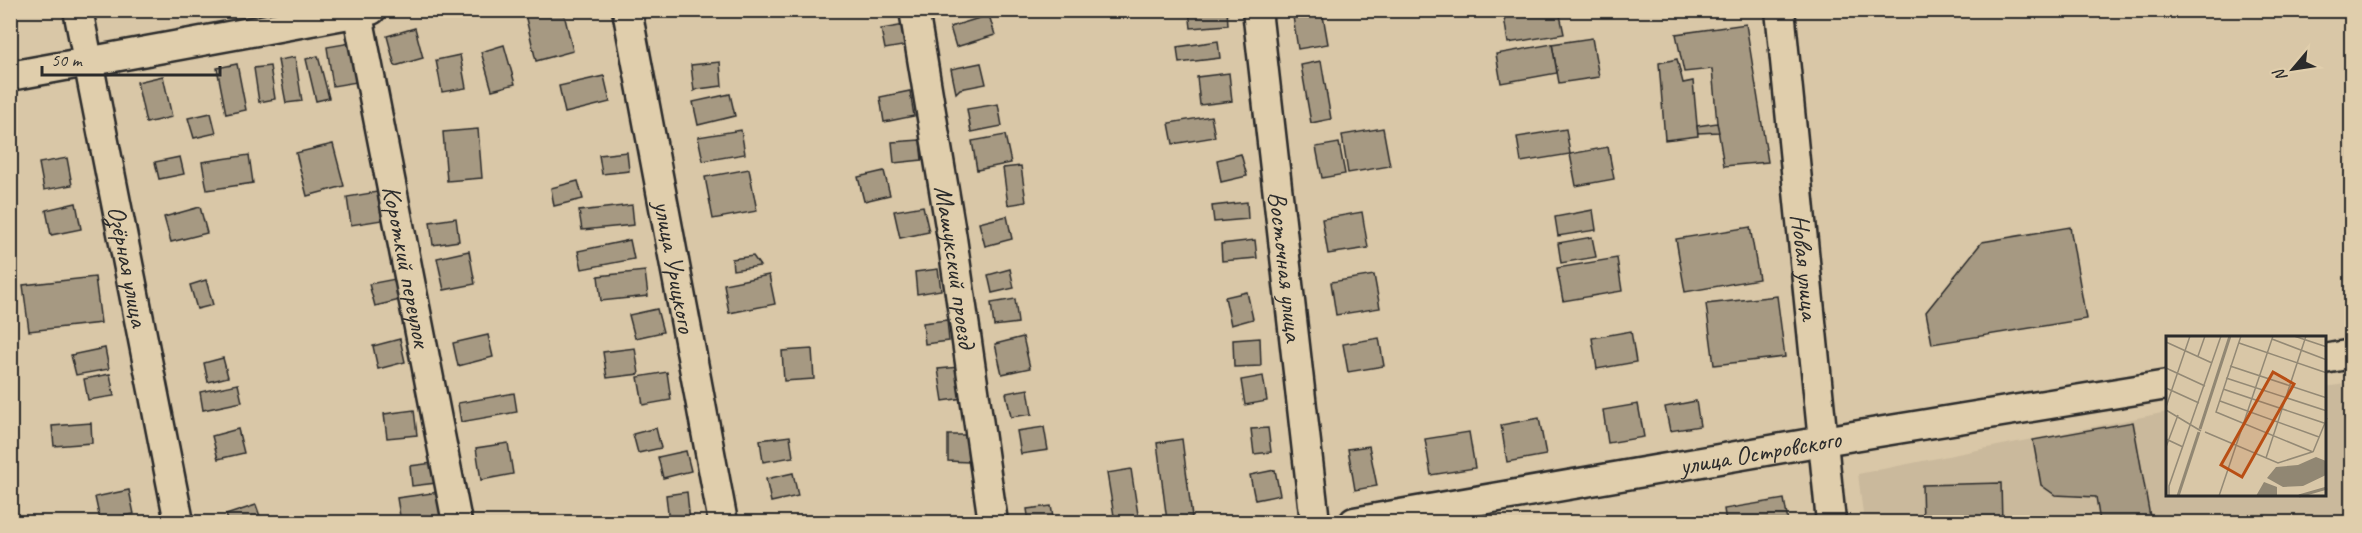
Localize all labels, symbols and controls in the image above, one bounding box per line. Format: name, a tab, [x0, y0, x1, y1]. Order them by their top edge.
scale bar	[42, 39, 220, 77]
north arrow	[2263, 39, 2323, 99]
text: 50 m	[51, 49, 84, 71]
text: N	[2268, 64, 2292, 85]
street label: Короткий переулок	[375, 183, 439, 352]
street label: Машукский проезд	[927, 183, 985, 353]
street label: Восточная улица	[1261, 190, 1311, 345]
street label: улица Урицкого	[646, 196, 704, 337]
street label: Озёрная улица	[100, 203, 157, 331]
street label: Новая улица	[1784, 212, 1827, 324]
inset map	[2166, 336, 2326, 497]
street label: улица Островского	[1675, 422, 1845, 482]

